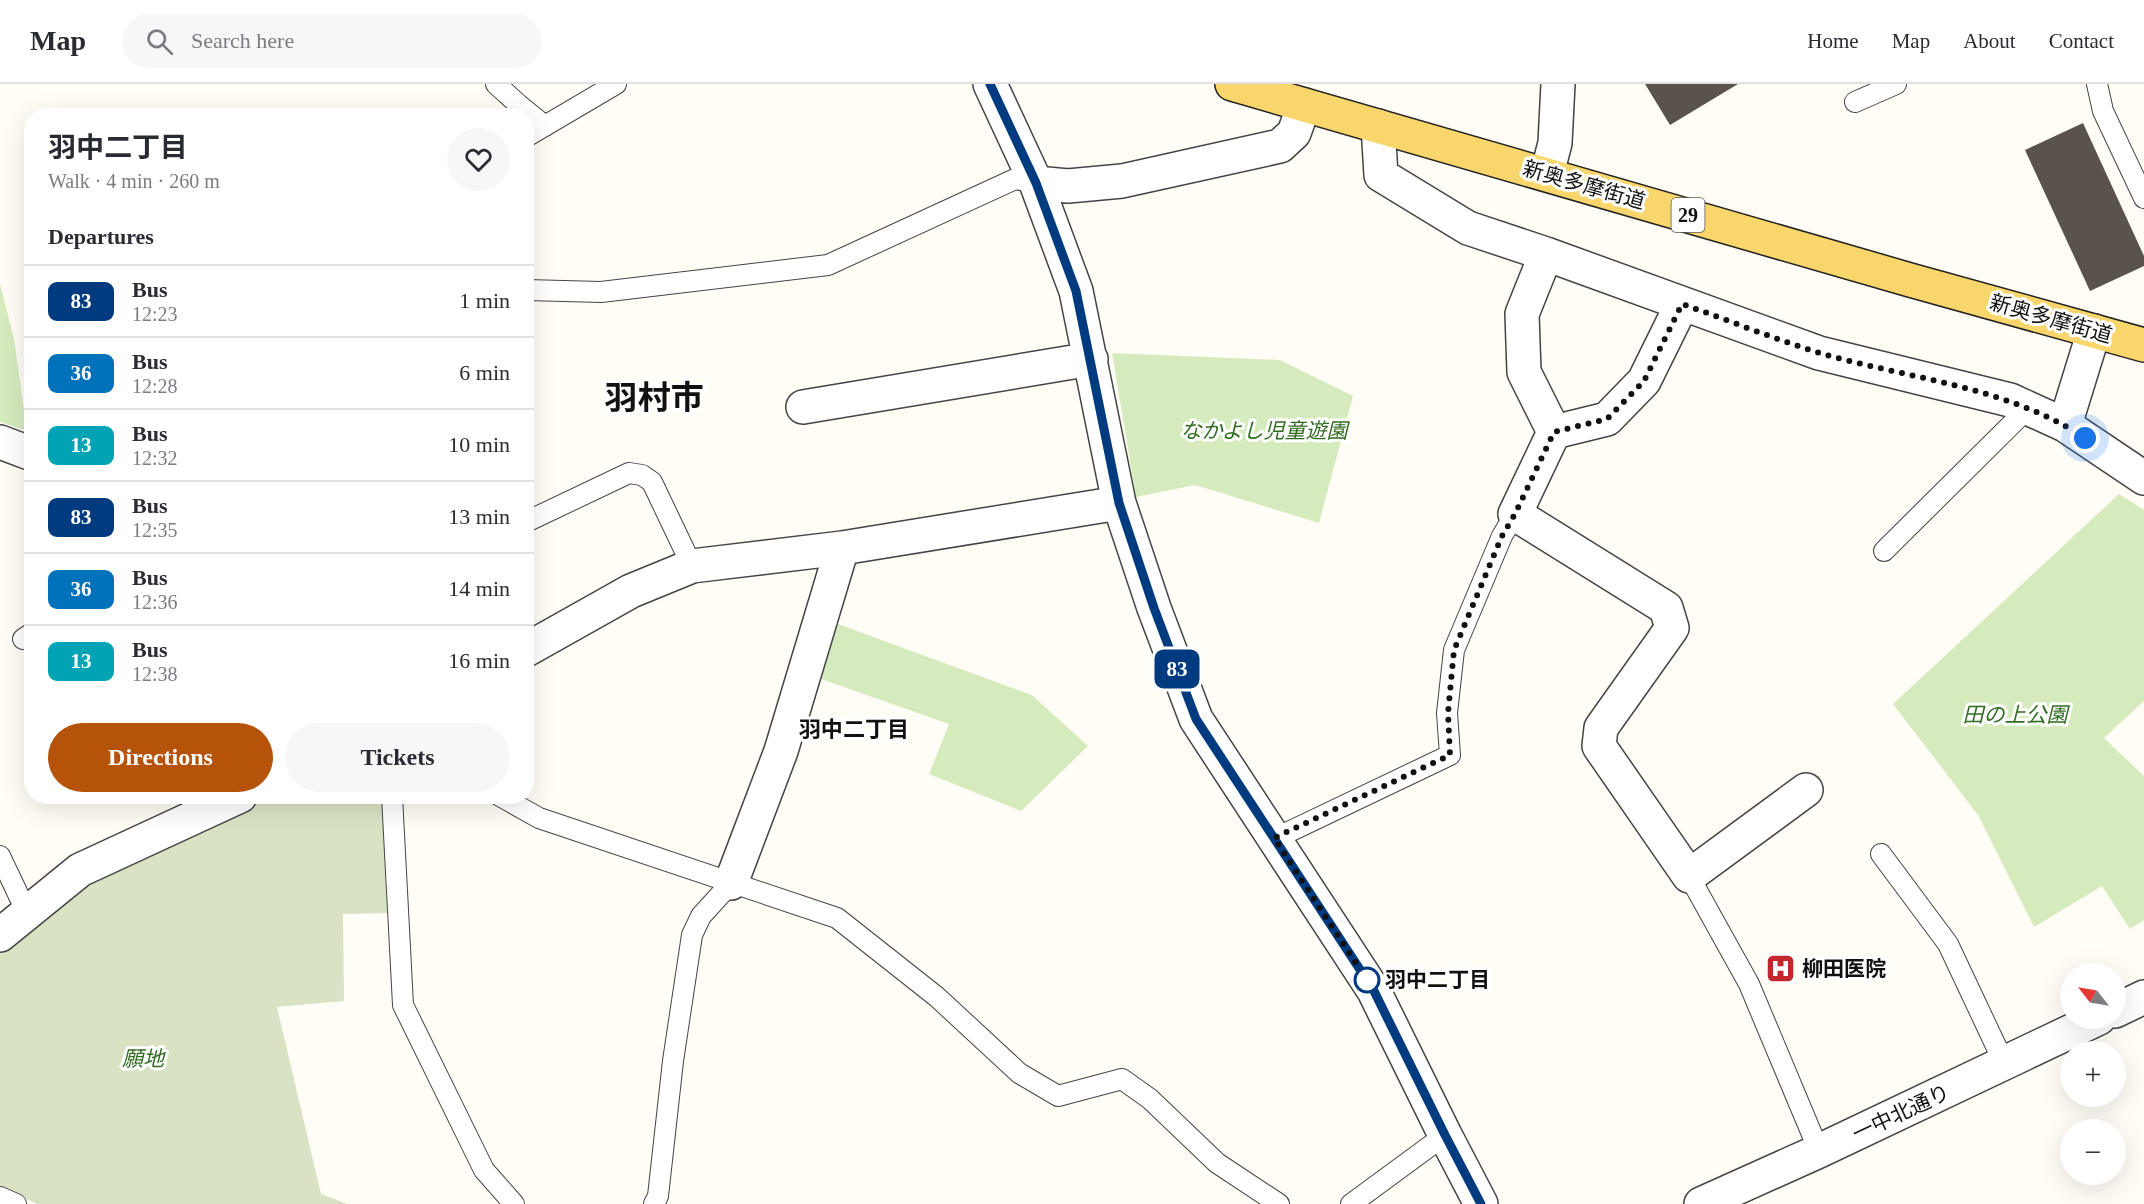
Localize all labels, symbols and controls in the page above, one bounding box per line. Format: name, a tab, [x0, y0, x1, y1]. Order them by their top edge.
search box	[122, 14, 542, 68]
text: Map	[30, 25, 86, 56]
icon: search	[143, 25, 176, 58]
text: Search here	[191, 28, 294, 53]
text: Home	[1807, 29, 1859, 53]
text: Map	[1892, 29, 1930, 53]
text: About	[1963, 29, 2016, 53]
text: Contact	[2049, 29, 2114, 53]
button: heart	[447, 128, 510, 191]
text: 羽中二丁目	[48, 132, 188, 163]
street label: 新奥多摩街道	[1520, 156, 1648, 214]
text: Walk · 4 min · 260 m	[48, 170, 220, 192]
road number: 29	[1672, 198, 1704, 232]
text: Departures	[48, 224, 154, 249]
text: Bus	[132, 277, 167, 302]
text: 1 min	[459, 288, 510, 313]
text: 83	[71, 289, 92, 313]
street label: 新奥多摩街道	[1987, 290, 2115, 348]
text: 12:23	[132, 303, 178, 325]
text: Bus	[132, 349, 167, 374]
text: 6 min	[459, 360, 510, 385]
text: 36	[71, 361, 92, 385]
text: 12:28	[132, 375, 178, 397]
district label: 羽村市	[605, 380, 704, 416]
park label: なかよし児童遊園	[1181, 419, 1350, 443]
text: Bus	[132, 421, 167, 446]
your location	[2070, 423, 2100, 453]
text: 10 min	[448, 432, 510, 457]
text: 13	[71, 433, 92, 457]
text: 12:32	[132, 447, 178, 469]
text: Bus	[132, 493, 167, 518]
text: 13 min	[448, 504, 510, 529]
text: 83	[71, 505, 92, 529]
text: 12:35	[132, 519, 178, 541]
text: Bus	[132, 565, 167, 590]
text: 14 min	[448, 576, 510, 601]
text: 36	[71, 577, 92, 601]
text: 12:36	[132, 591, 178, 613]
text: Bus	[132, 637, 167, 662]
text: 16 min	[448, 648, 510, 673]
text: 13	[71, 649, 92, 673]
line badge: 83	[1150, 650, 1204, 688]
text: 83	[1167, 657, 1188, 681]
text: 12:38	[132, 663, 178, 685]
park label: 田の上公園	[1963, 703, 2070, 727]
district label: 羽中二丁目	[799, 717, 909, 742]
button: Directions	[48, 723, 273, 792]
button: Tickets	[285, 723, 510, 792]
hospital icon: 柳田医院	[1765, 953, 1797, 985]
place label: 柳田医院	[1802, 957, 1886, 981]
north arrow	[2060, 963, 2126, 1029]
map controls	[2060, 963, 2126, 1185]
marker: 羽中二丁目	[1354, 967, 1380, 993]
place label: 羽中二丁目	[1385, 968, 1490, 992]
button: +	[2060, 1041, 2126, 1107]
park label: 願地	[122, 1047, 166, 1071]
street label: 一中北通り	[1848, 1080, 1954, 1146]
button: −	[2060, 1119, 2126, 1185]

